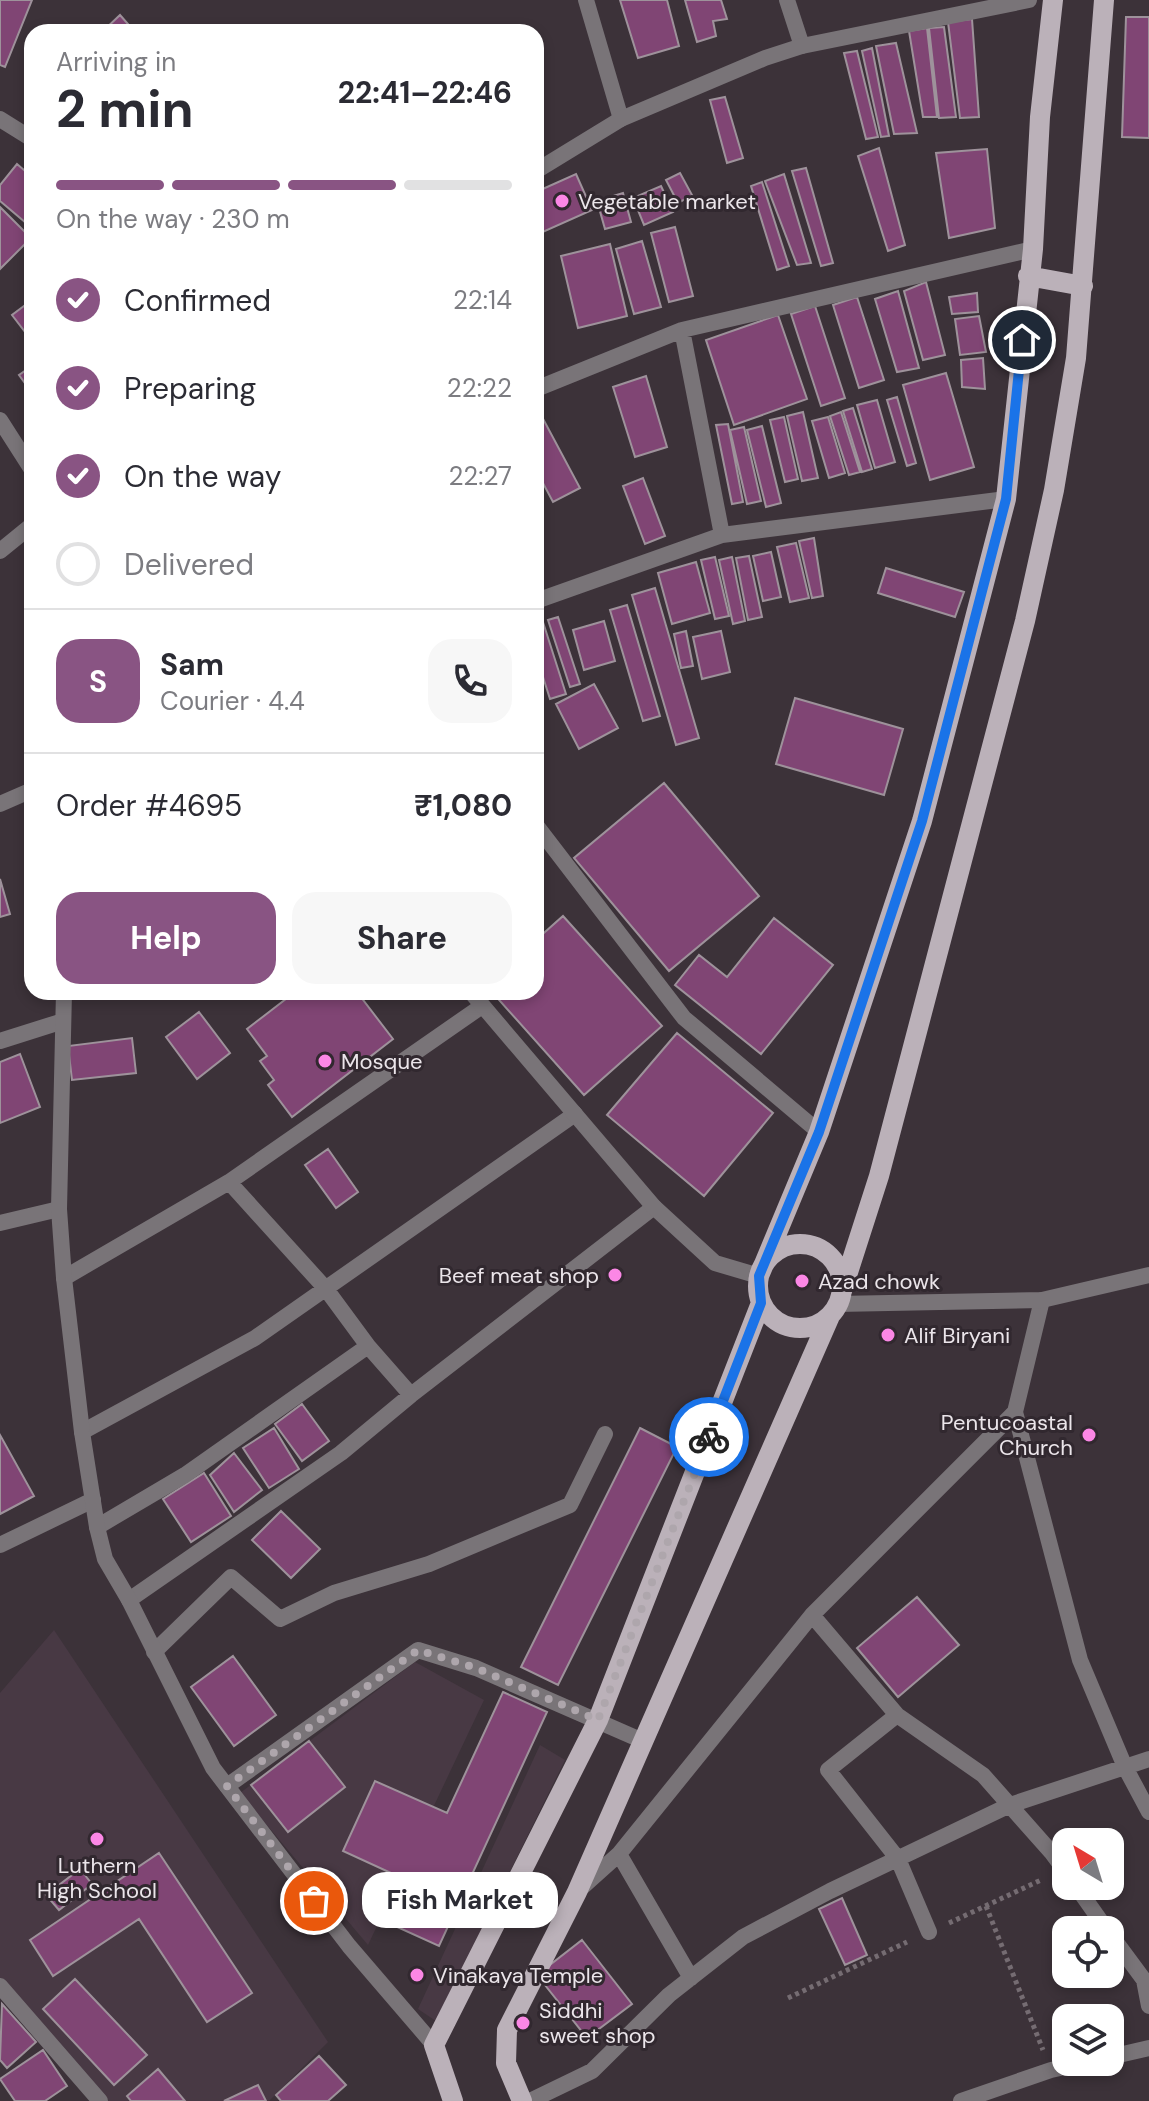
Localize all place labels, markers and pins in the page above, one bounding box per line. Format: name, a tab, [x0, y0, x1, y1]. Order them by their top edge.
place label: Vegetable market	[578, 187, 756, 216]
marker: Vegetable market	[553, 192, 571, 210]
pin	[988, 306, 1056, 374]
place label: Mosque	[341, 1047, 423, 1076]
marker: Mosque	[316, 1052, 334, 1070]
place label: Beef meat shop	[439, 1261, 599, 1290]
marker: Beef meat shop	[606, 1266, 624, 1284]
place label: Azad chowk	[818, 1267, 940, 1296]
marker: Azad chowk	[793, 1272, 811, 1290]
place label: Alif Biryani	[904, 1321, 1010, 1350]
marker: Alif Biryani	[879, 1326, 897, 1344]
place label: Pentucoastal Church	[941, 1408, 1073, 1462]
marker: Pentucoastal Church	[1080, 1426, 1098, 1444]
marker: Luthern High School	[88, 1830, 106, 1848]
place label: Luthern High School	[37, 1851, 157, 1905]
pin	[280, 1867, 348, 1935]
callout: Fish Market	[362, 1873, 558, 1929]
place label: Vinakaya Temple	[433, 1961, 603, 1990]
marker: Vinakaya Temple	[408, 1966, 426, 1984]
place label: Siddhi sweet shop	[539, 1996, 656, 2050]
marker: Siddhi sweet shop	[514, 2014, 532, 2032]

